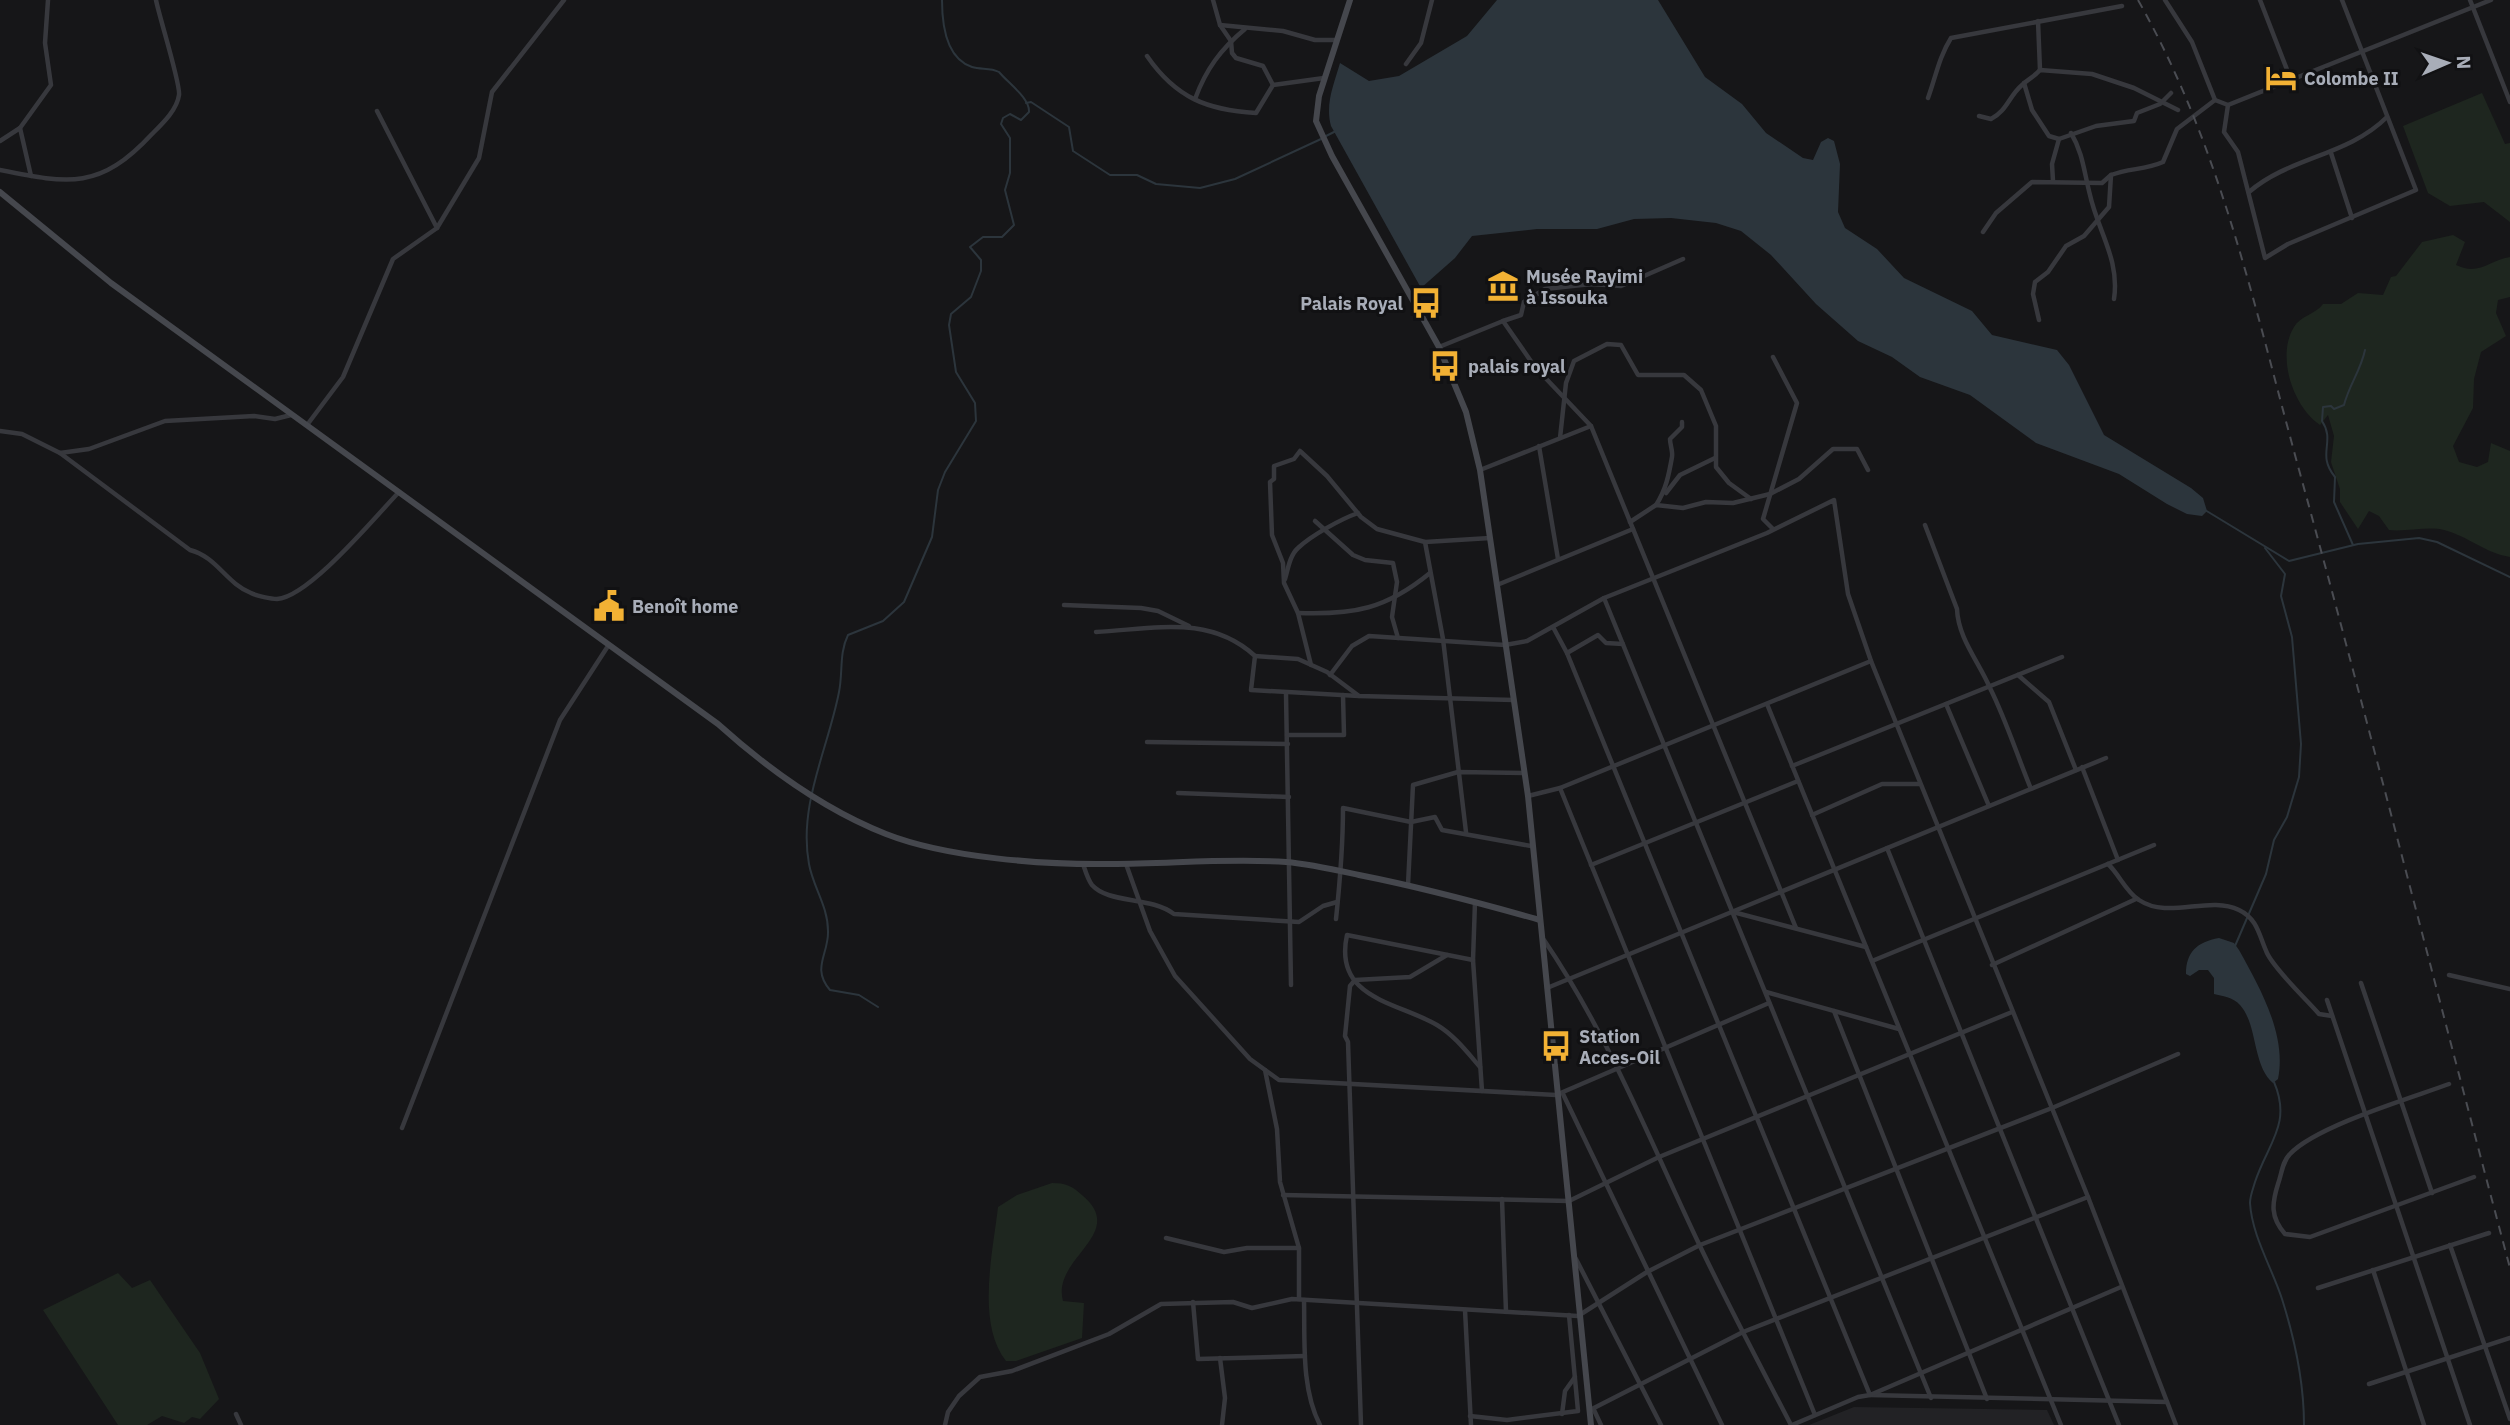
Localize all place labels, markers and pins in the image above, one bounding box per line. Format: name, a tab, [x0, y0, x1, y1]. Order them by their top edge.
hotel icon: Colombe II	[2264, 61, 2298, 95]
place label: Colombe II	[2304, 67, 2398, 90]
place label: Musée Rayimi à Issouka	[1526, 265, 1643, 309]
museum icon: Musée Rayimi à Issouka	[1486, 269, 1520, 303]
bus stop icon: Palais Royal	[1409, 286, 1443, 320]
place label: Palais Royal	[1300, 292, 1404, 315]
bus stop icon: palais royal	[1428, 349, 1462, 383]
place label: palais royal	[1468, 355, 1566, 378]
public building icon: Benoît home	[592, 589, 626, 623]
place label: Benoît home	[632, 595, 738, 618]
place label: Station Acces-Oil	[1579, 1025, 1660, 1069]
bus stop icon: Station Acces-Oil	[1539, 1029, 1573, 1063]

